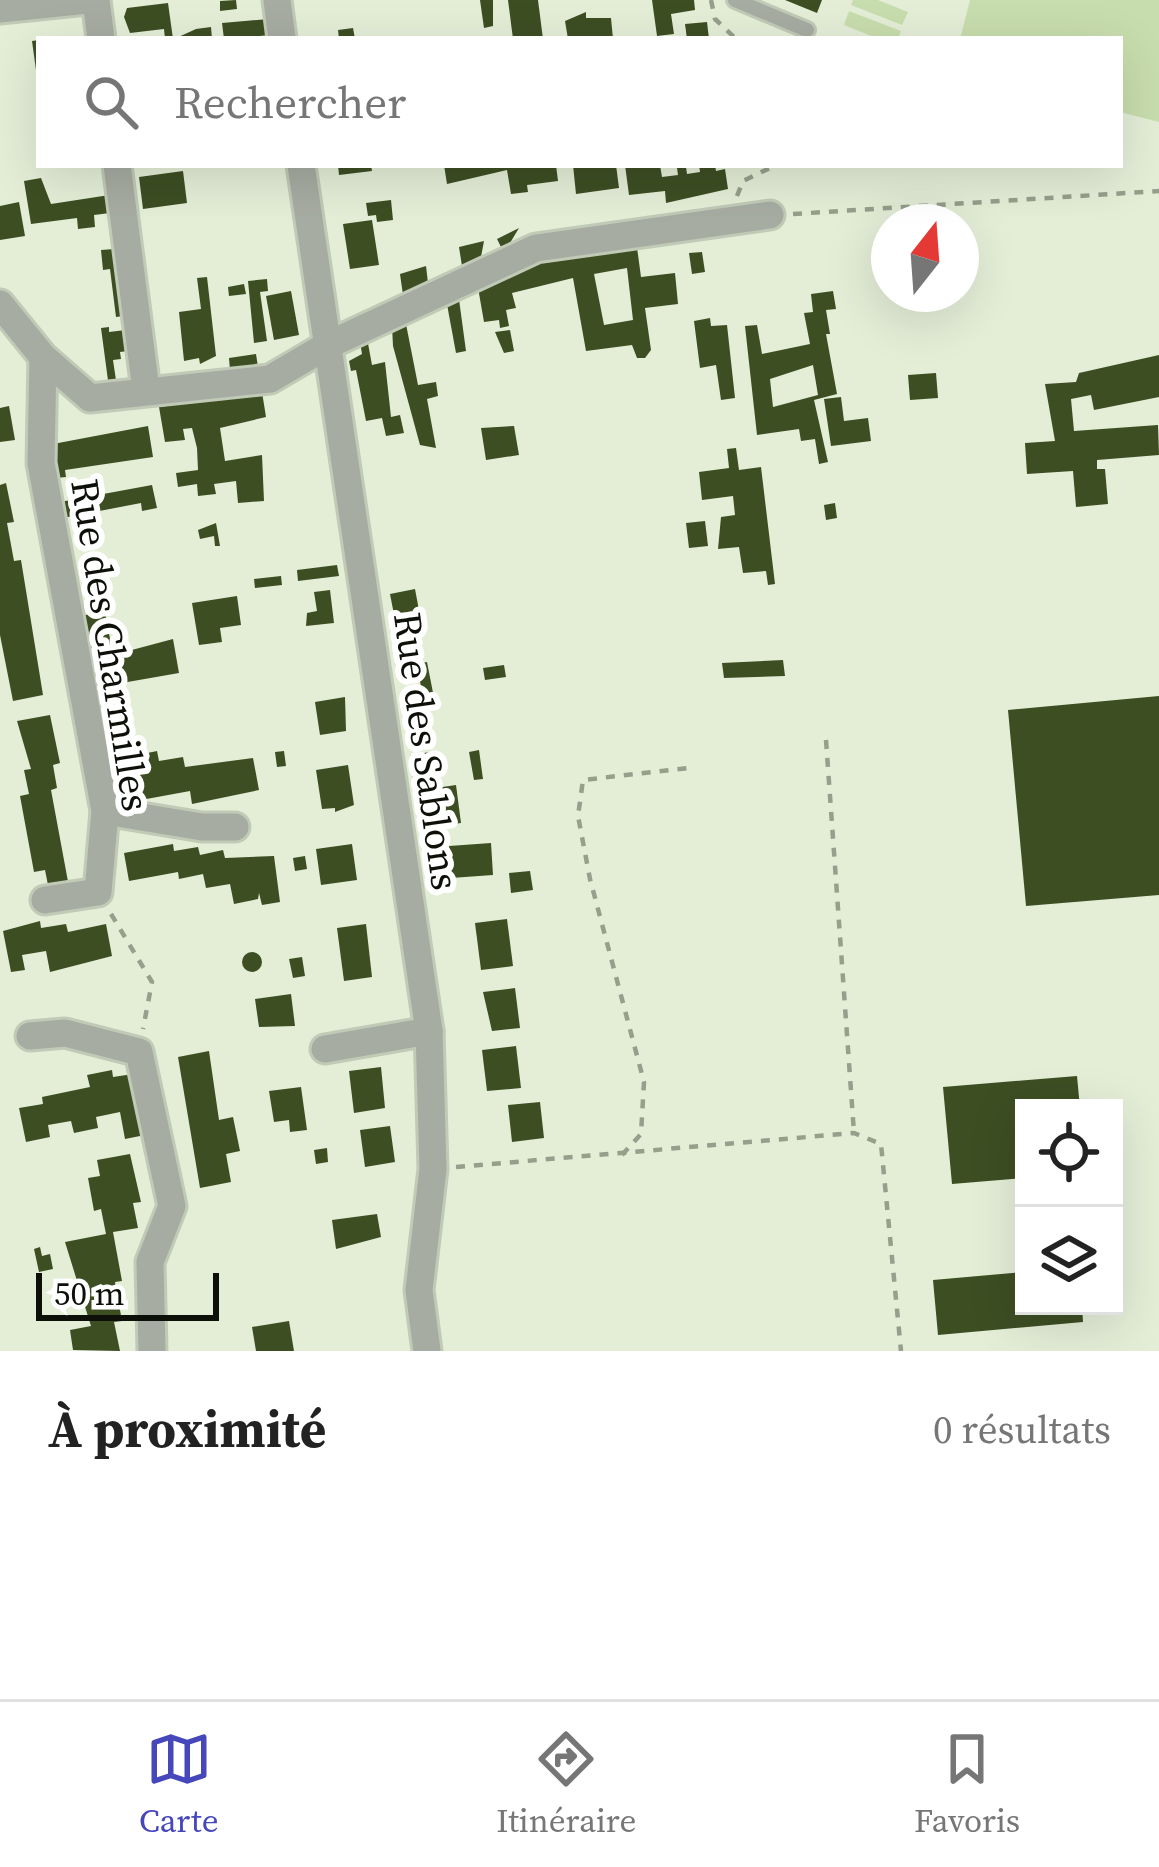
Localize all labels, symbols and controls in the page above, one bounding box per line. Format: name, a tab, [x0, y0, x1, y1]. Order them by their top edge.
search box	[36, 36, 1123, 168]
icon: search	[78, 69, 144, 135]
text: Rechercher	[174, 71, 406, 133]
north arrow	[871, 204, 979, 312]
street label: Rue des Charmilles	[58, 475, 163, 815]
street label: Rue des Sablons	[381, 609, 472, 893]
map controls	[1015, 1099, 1123, 1315]
button: locate	[1015, 1099, 1123, 1207]
button: layers	[1015, 1207, 1123, 1315]
scale bar	[36, 1267, 219, 1320]
text: 50 m	[54, 1271, 124, 1316]
text: À proximité	[48, 1394, 326, 1464]
text: 0 résultats	[933, 1403, 1111, 1456]
tab: Carte	[139, 1726, 218, 1843]
tab: Itinéraire	[496, 1726, 636, 1843]
tab: Favoris	[914, 1726, 1020, 1843]

